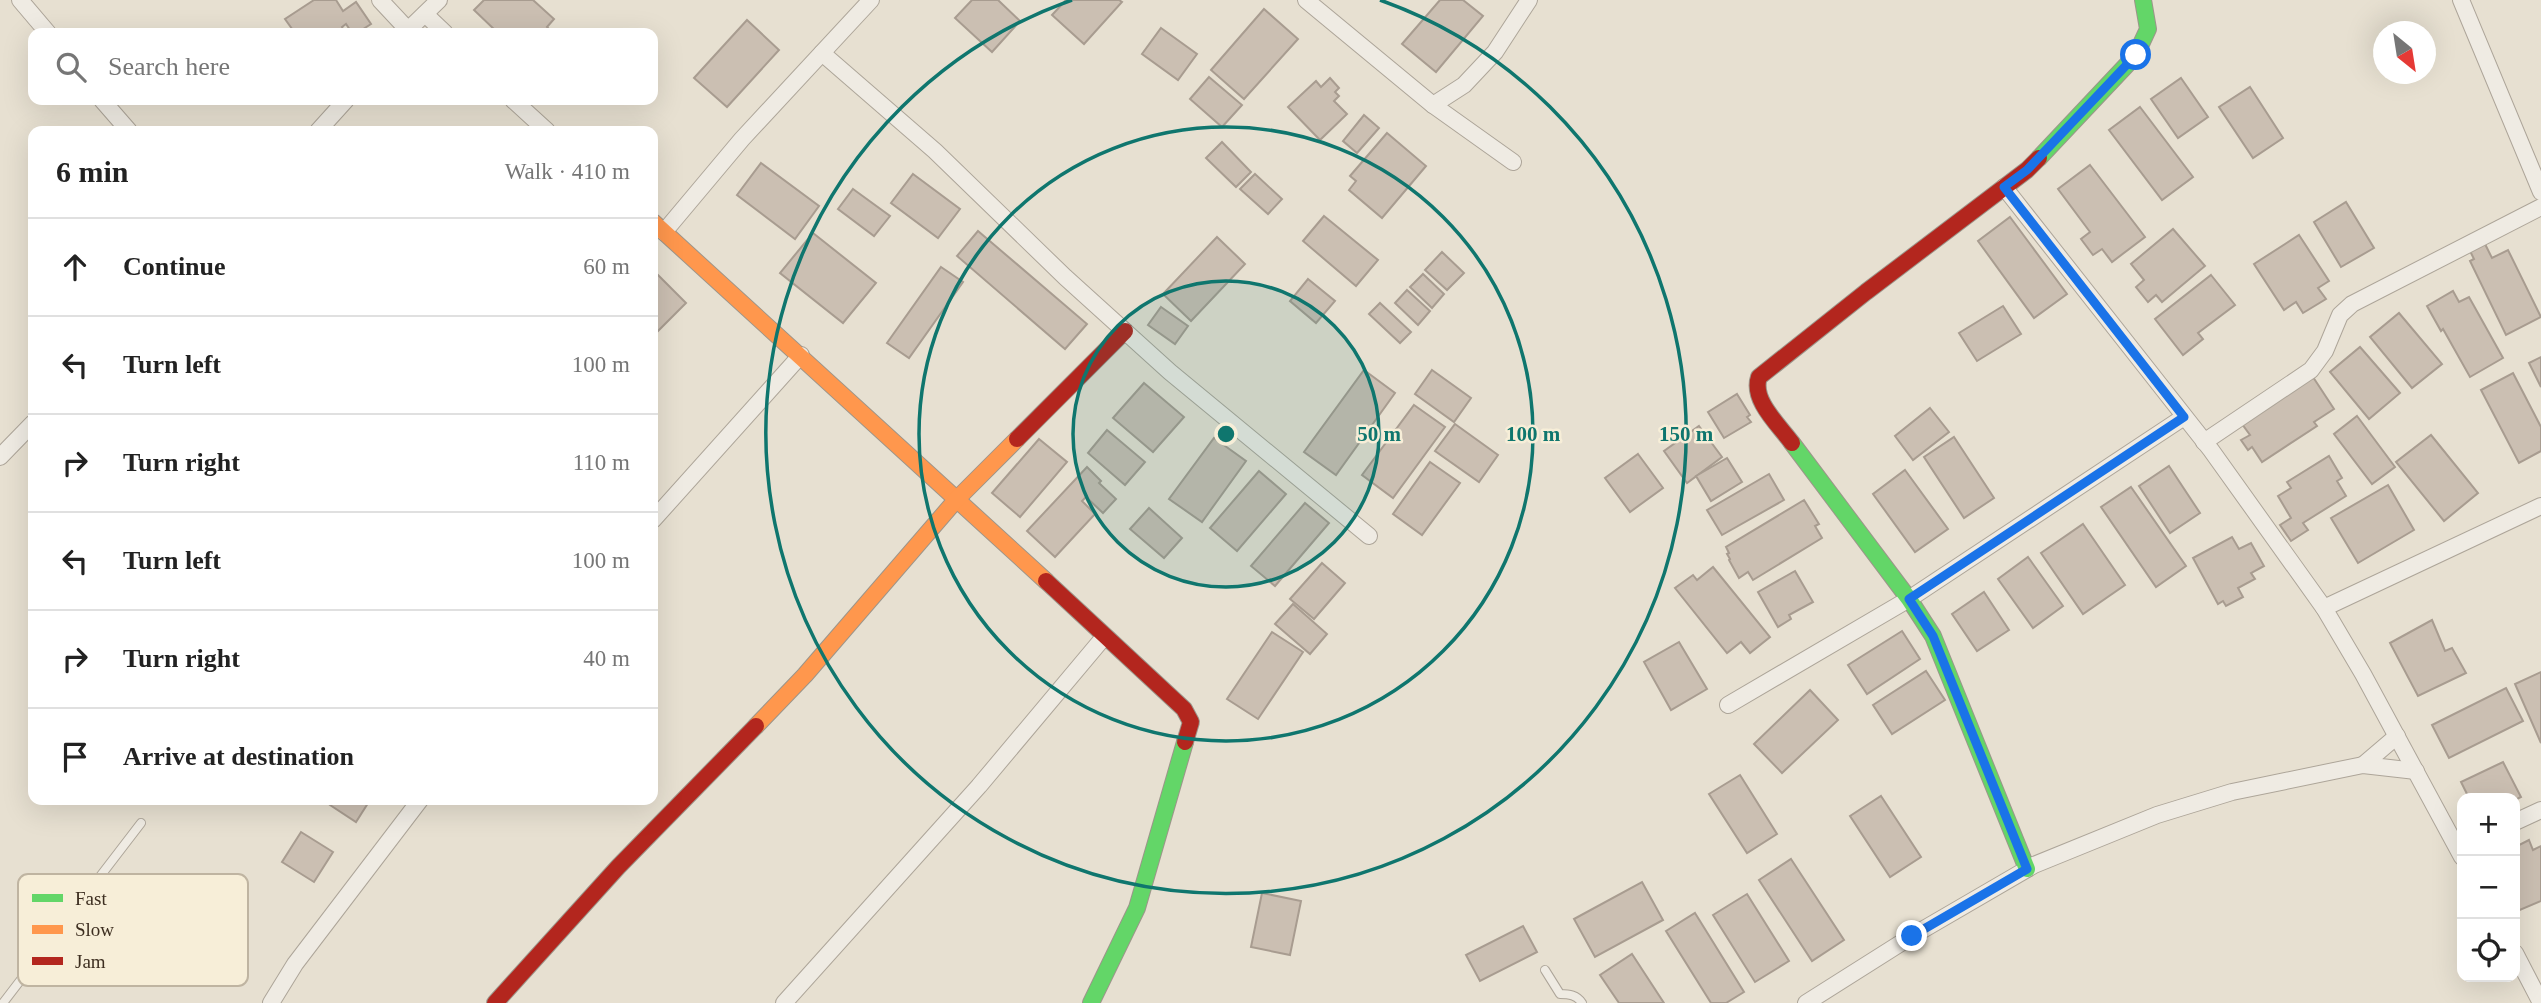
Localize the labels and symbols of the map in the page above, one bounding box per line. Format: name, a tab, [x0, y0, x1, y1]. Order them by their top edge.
north arrow	[2373, 21, 2436, 84]
route start	[2120, 39, 2151, 70]
centre of rings	[1214, 422, 1238, 446]
text: 50 m	[1357, 422, 1401, 446]
text: 100 m	[1506, 422, 1561, 446]
text: 150 m	[1659, 422, 1714, 446]
legend	[18, 874, 248, 986]
text: Fast	[75, 888, 107, 909]
text: Slow	[75, 919, 114, 940]
route end	[1896, 920, 1927, 951]
text: Jam	[75, 951, 106, 972]

